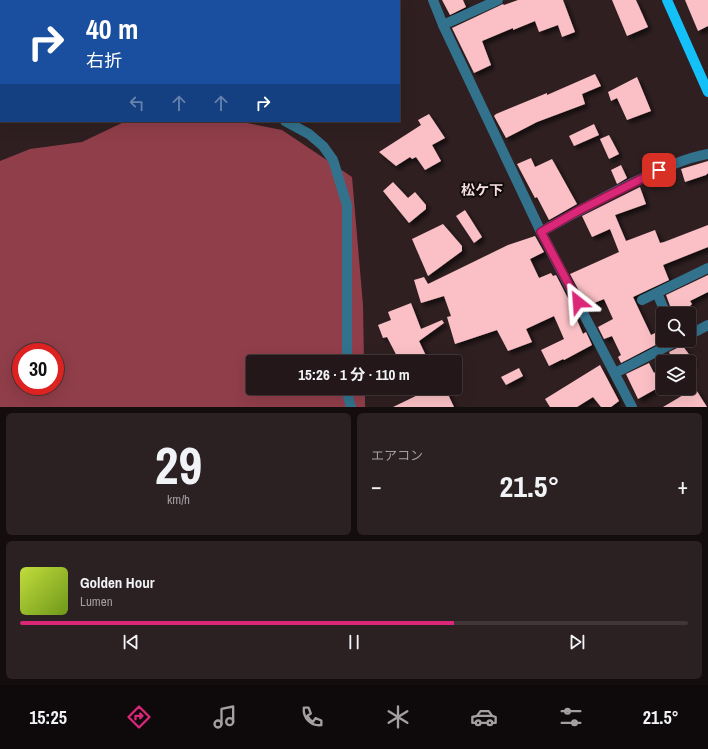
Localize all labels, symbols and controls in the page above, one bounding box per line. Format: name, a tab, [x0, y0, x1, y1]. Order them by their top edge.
text: 40 m	[86, 10, 138, 48]
icon: right	[20, 16, 72, 68]
text: 右折	[86, 48, 122, 73]
icon: left	[126, 92, 148, 114]
icon: ahead	[168, 92, 190, 114]
icon: ahead	[210, 92, 232, 114]
icon: right	[252, 92, 274, 114]
pin	[642, 153, 676, 187]
icon: arrive	[648, 159, 670, 181]
district label: 松ケ下	[461, 181, 503, 199]
position arrow	[557, 281, 599, 323]
map controls	[656, 307, 696, 395]
button: search	[656, 307, 696, 347]
speed limit sign: 30	[12, 343, 64, 395]
button: layers	[656, 355, 696, 395]
text: 15:26 · 1 分 · 110 m	[298, 364, 410, 385]
text: 29	[155, 430, 202, 500]
text: エアコン	[371, 447, 423, 464]
text: 21.5°	[500, 466, 559, 506]
text: −	[371, 471, 382, 501]
text: +	[677, 471, 688, 501]
text: km/h	[167, 491, 190, 508]
text: Golden Hour	[80, 572, 155, 593]
text: Lumen	[80, 593, 113, 610]
icon: previous	[120, 631, 142, 653]
icon: pause	[343, 631, 365, 653]
icon: next	[566, 631, 588, 653]
icon: directions	[125, 703, 153, 731]
icon: music	[211, 703, 239, 731]
icon: phone	[298, 703, 326, 731]
icon: climate	[384, 703, 412, 731]
icon: car	[470, 703, 498, 731]
icon: filters	[557, 703, 585, 731]
text: 15:25	[29, 705, 67, 730]
text: 21.5°	[643, 705, 679, 730]

